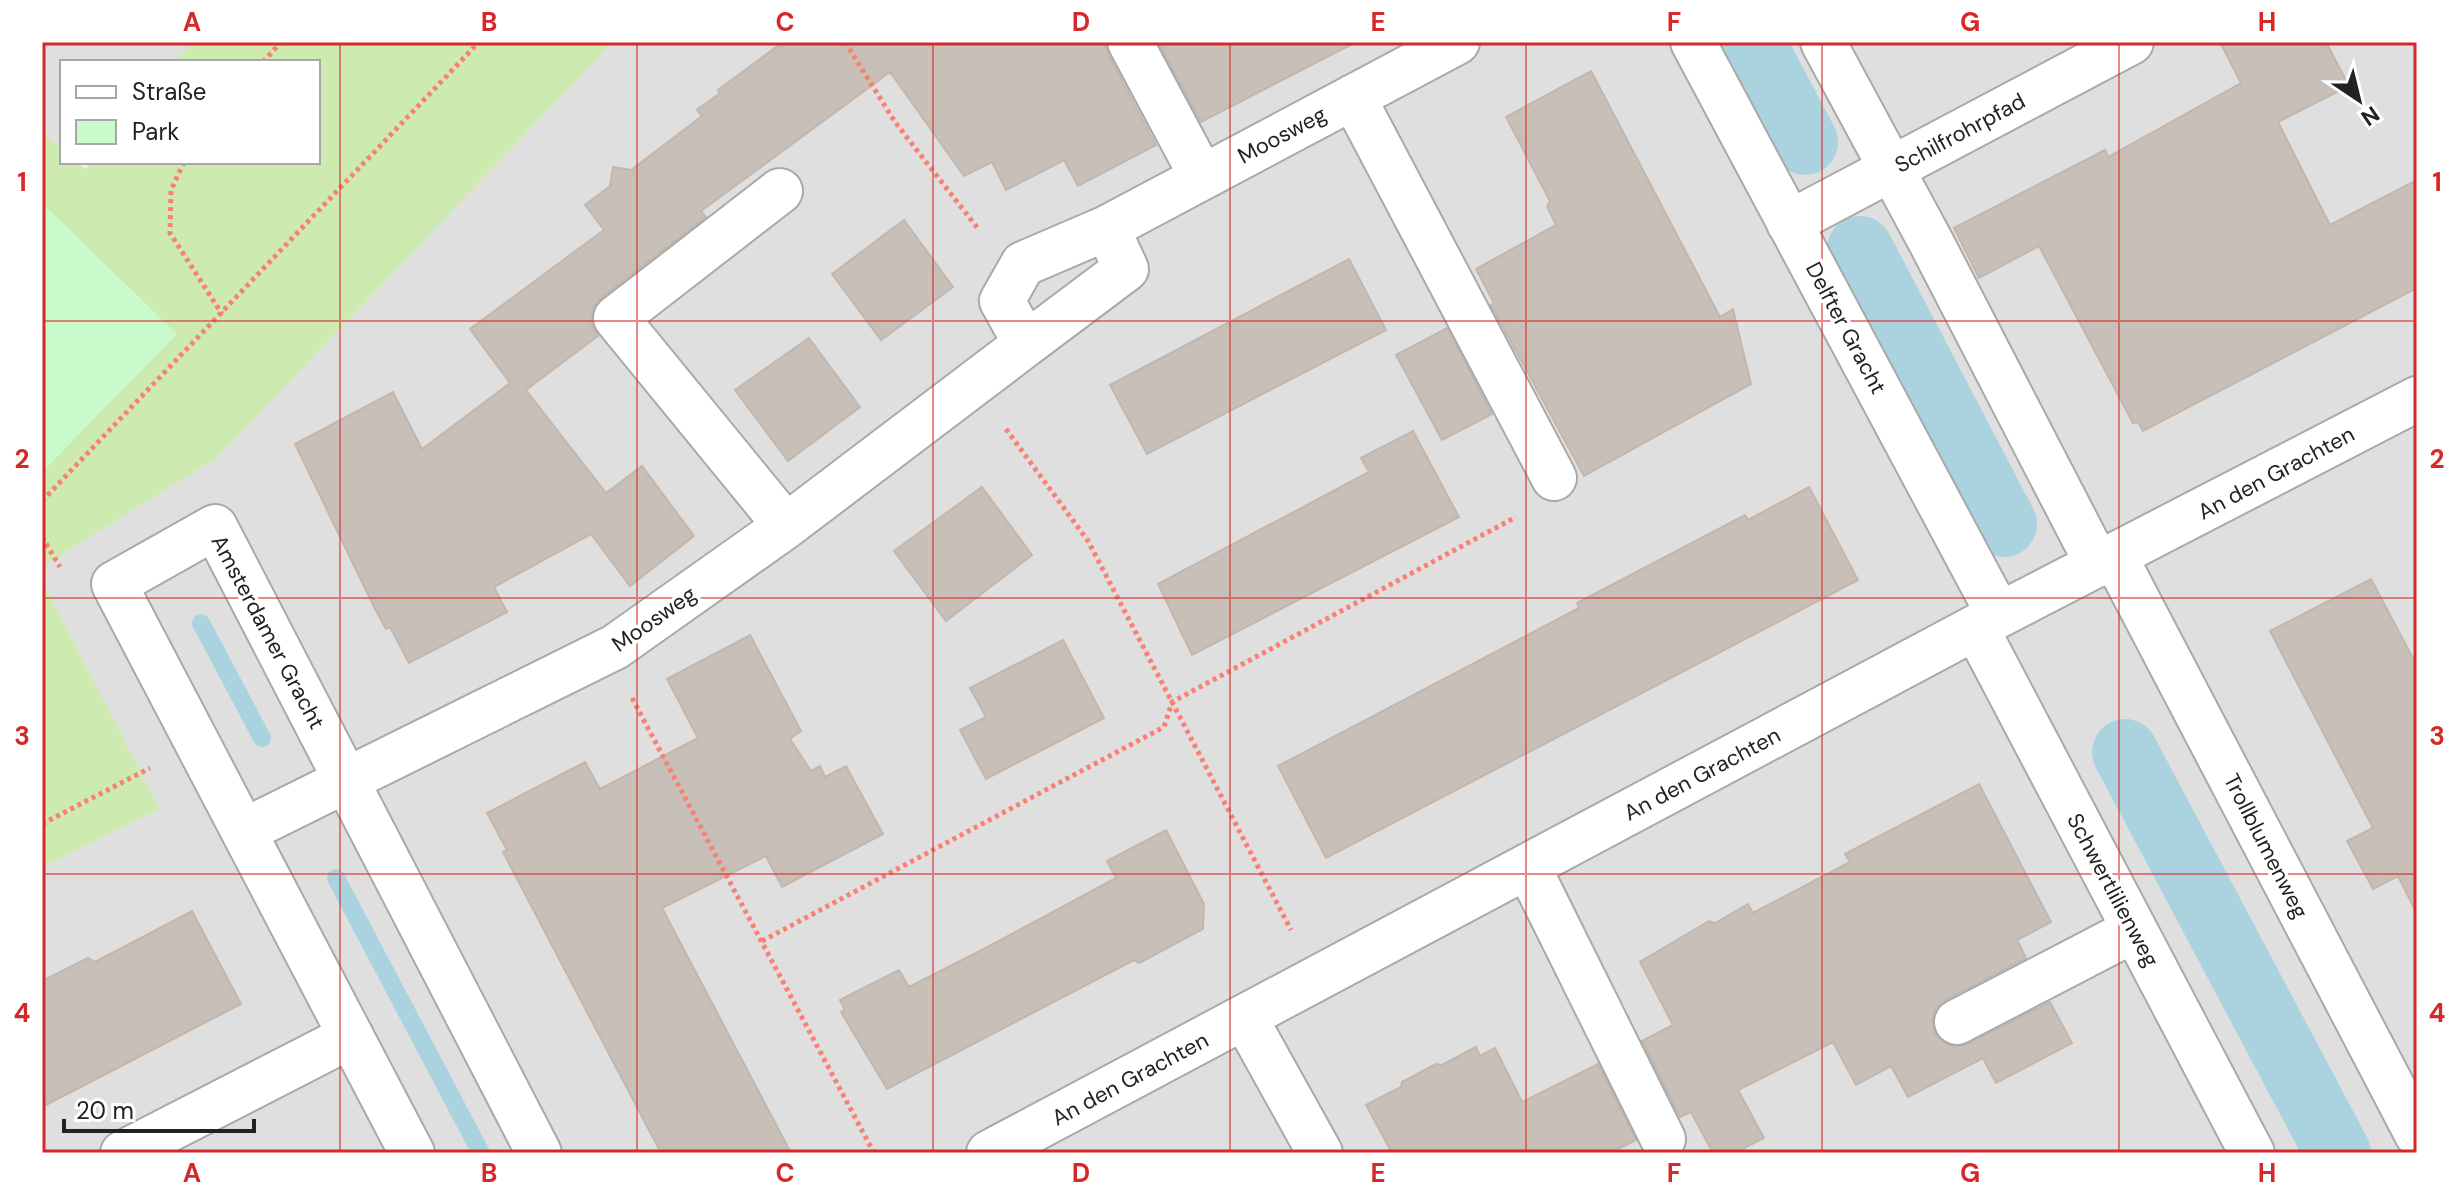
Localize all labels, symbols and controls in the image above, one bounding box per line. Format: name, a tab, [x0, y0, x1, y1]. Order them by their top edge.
text: A	[183, 5, 201, 39]
text: B	[481, 5, 497, 39]
text: C	[775, 5, 795, 39]
text: D	[1072, 5, 1090, 39]
text: E	[1370, 5, 1386, 39]
text: F	[1667, 5, 1681, 39]
text: G	[1960, 5, 1980, 39]
text: H	[2258, 5, 2276, 39]
legend	[60, 60, 320, 164]
north arrow	[2319, 60, 2399, 140]
text: Straße	[132, 76, 206, 107]
street label: Schilfrohrpfad	[1890, 86, 2030, 180]
text: N	[2355, 99, 2385, 132]
street label: Moosweg	[1233, 100, 1331, 170]
text: Park	[132, 116, 179, 147]
text: 1	[17, 165, 27, 199]
text: 1	[2432, 165, 2442, 199]
street label: Delfter Gracht	[1799, 257, 1893, 399]
street label: An den Grachten	[2193, 420, 2359, 526]
text: 2	[14, 442, 30, 476]
text: 2	[2429, 442, 2445, 476]
street label: Amsterdamer Gracht	[205, 530, 331, 734]
street label: Moosweg	[606, 580, 702, 658]
text: 3	[14, 719, 30, 753]
text: 3	[2429, 719, 2445, 753]
street label: An den Grachten	[1619, 721, 1785, 827]
street label: Trollblumenweg	[2217, 769, 2315, 923]
street label: Schwertlilienweg	[2060, 808, 2166, 972]
text: 4	[14, 996, 30, 1030]
text: 4	[2429, 996, 2445, 1030]
street label: An den Grachten	[1047, 1026, 1213, 1132]
scale bar	[64, 1083, 254, 1133]
text: 20 m	[76, 1095, 134, 1126]
text: A	[183, 1156, 201, 1190]
text: B	[481, 1156, 497, 1190]
text: C	[775, 1156, 795, 1190]
text: D	[1072, 1156, 1090, 1190]
text: E	[1370, 1156, 1386, 1190]
text: F	[1667, 1156, 1681, 1190]
text: G	[1960, 1156, 1980, 1190]
text: H	[2258, 1156, 2276, 1190]

